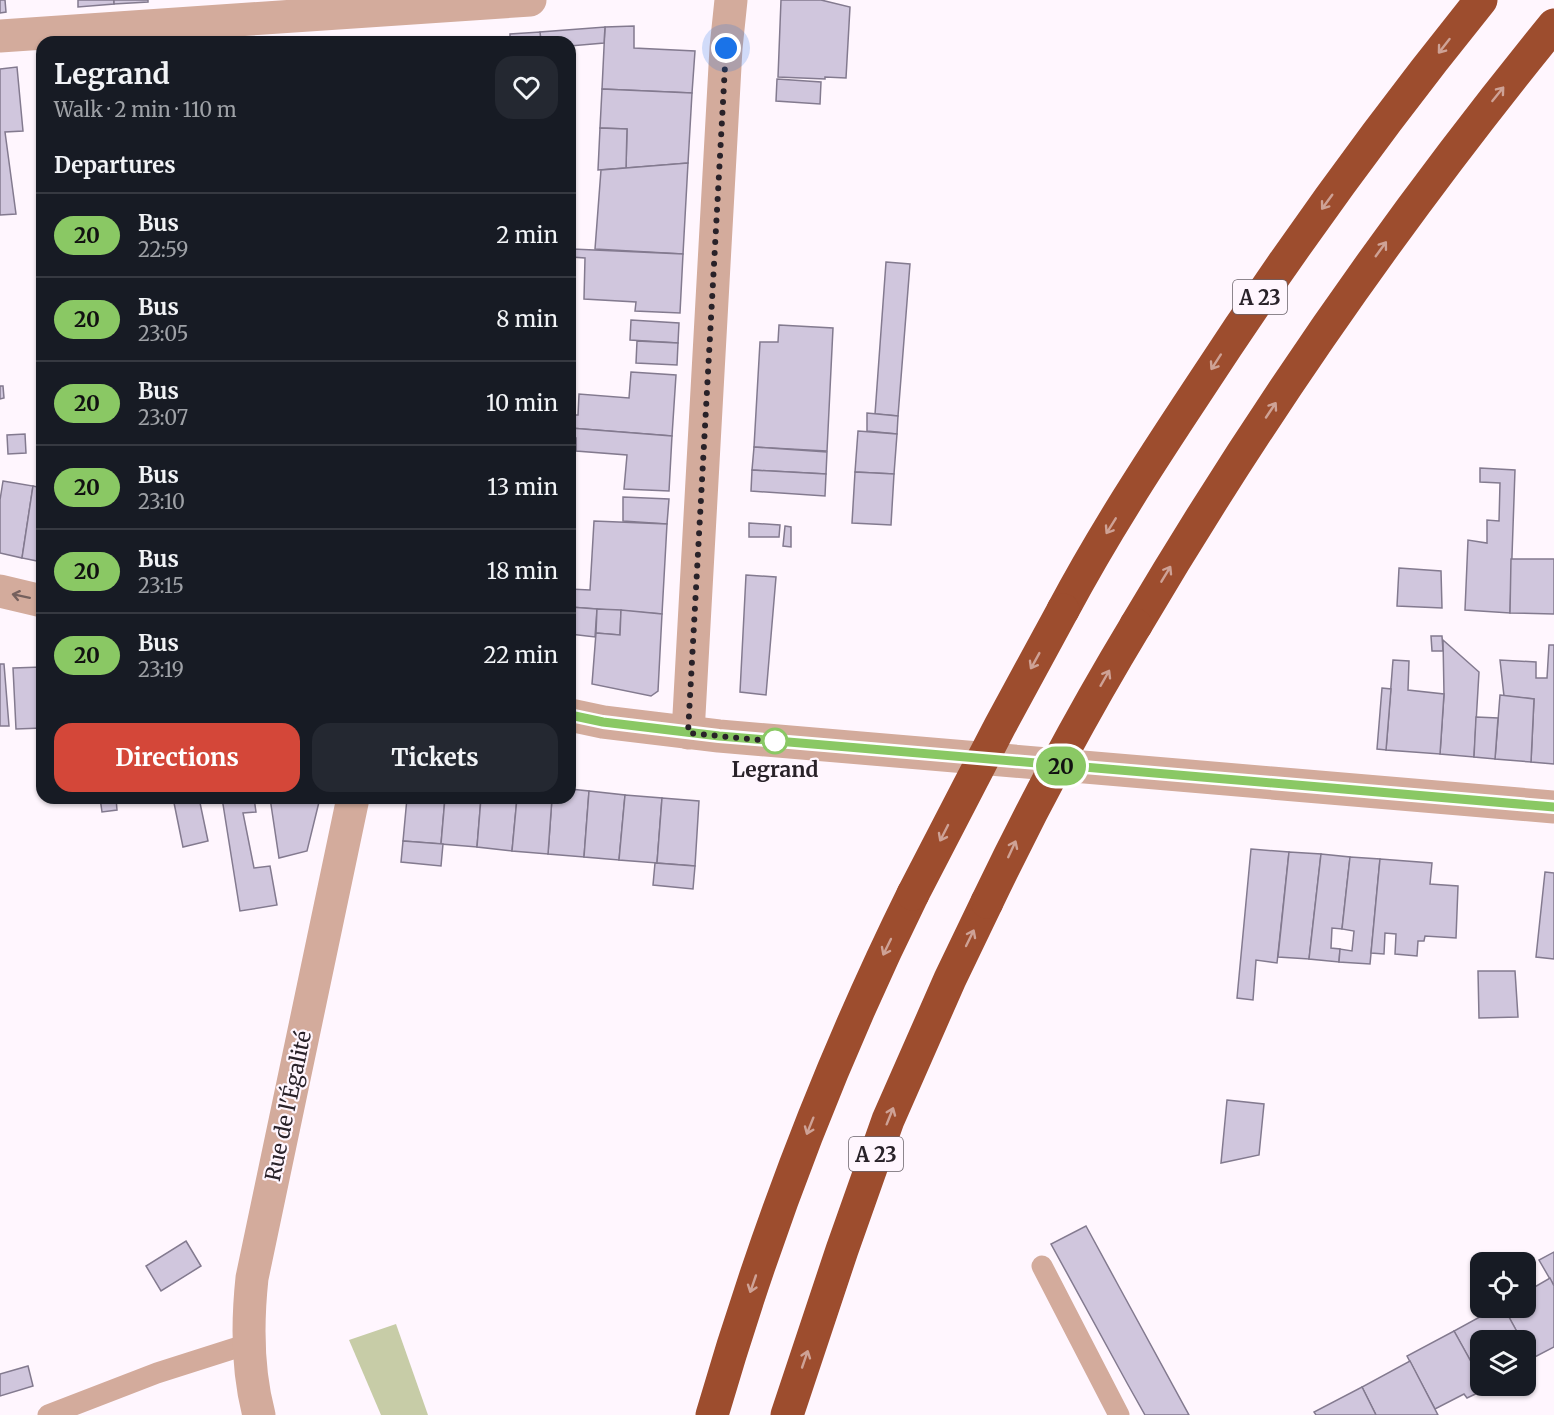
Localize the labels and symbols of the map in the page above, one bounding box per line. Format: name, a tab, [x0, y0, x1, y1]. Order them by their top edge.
your location	[711, 33, 741, 63]
one-way arrow	[1438, 37, 1451, 53]
one-way arrow	[1492, 86, 1505, 102]
one-way arrow	[1321, 193, 1334, 209]
one-way arrow	[1374, 241, 1387, 257]
road number: A 23	[1233, 280, 1287, 314]
one-way arrow	[1210, 353, 1222, 370]
one-way arrow	[1265, 402, 1277, 419]
one-way arrow	[1104, 517, 1116, 534]
one-way arrow	[1160, 566, 1172, 583]
one-way arrow	[12, 590, 31, 601]
one-way arrow	[1029, 652, 1041, 669]
one-way arrow	[1099, 669, 1111, 686]
marker: Legrand	[762, 728, 788, 754]
line badge: 20	[1034, 746, 1088, 786]
place label: Legrand	[732, 756, 818, 783]
one-way arrow	[937, 824, 949, 842]
one-way arrow	[1007, 841, 1019, 859]
one-way arrow	[965, 929, 976, 947]
one-way arrow	[880, 937, 892, 955]
street label: Rue de l'Égalité	[258, 1028, 317, 1184]
one-way arrow	[885, 1107, 896, 1125]
one-way arrow	[804, 1116, 815, 1135]
road number: A 23	[849, 1137, 903, 1171]
one-way arrow	[746, 1274, 757, 1293]
one-way arrow	[800, 1350, 811, 1369]

